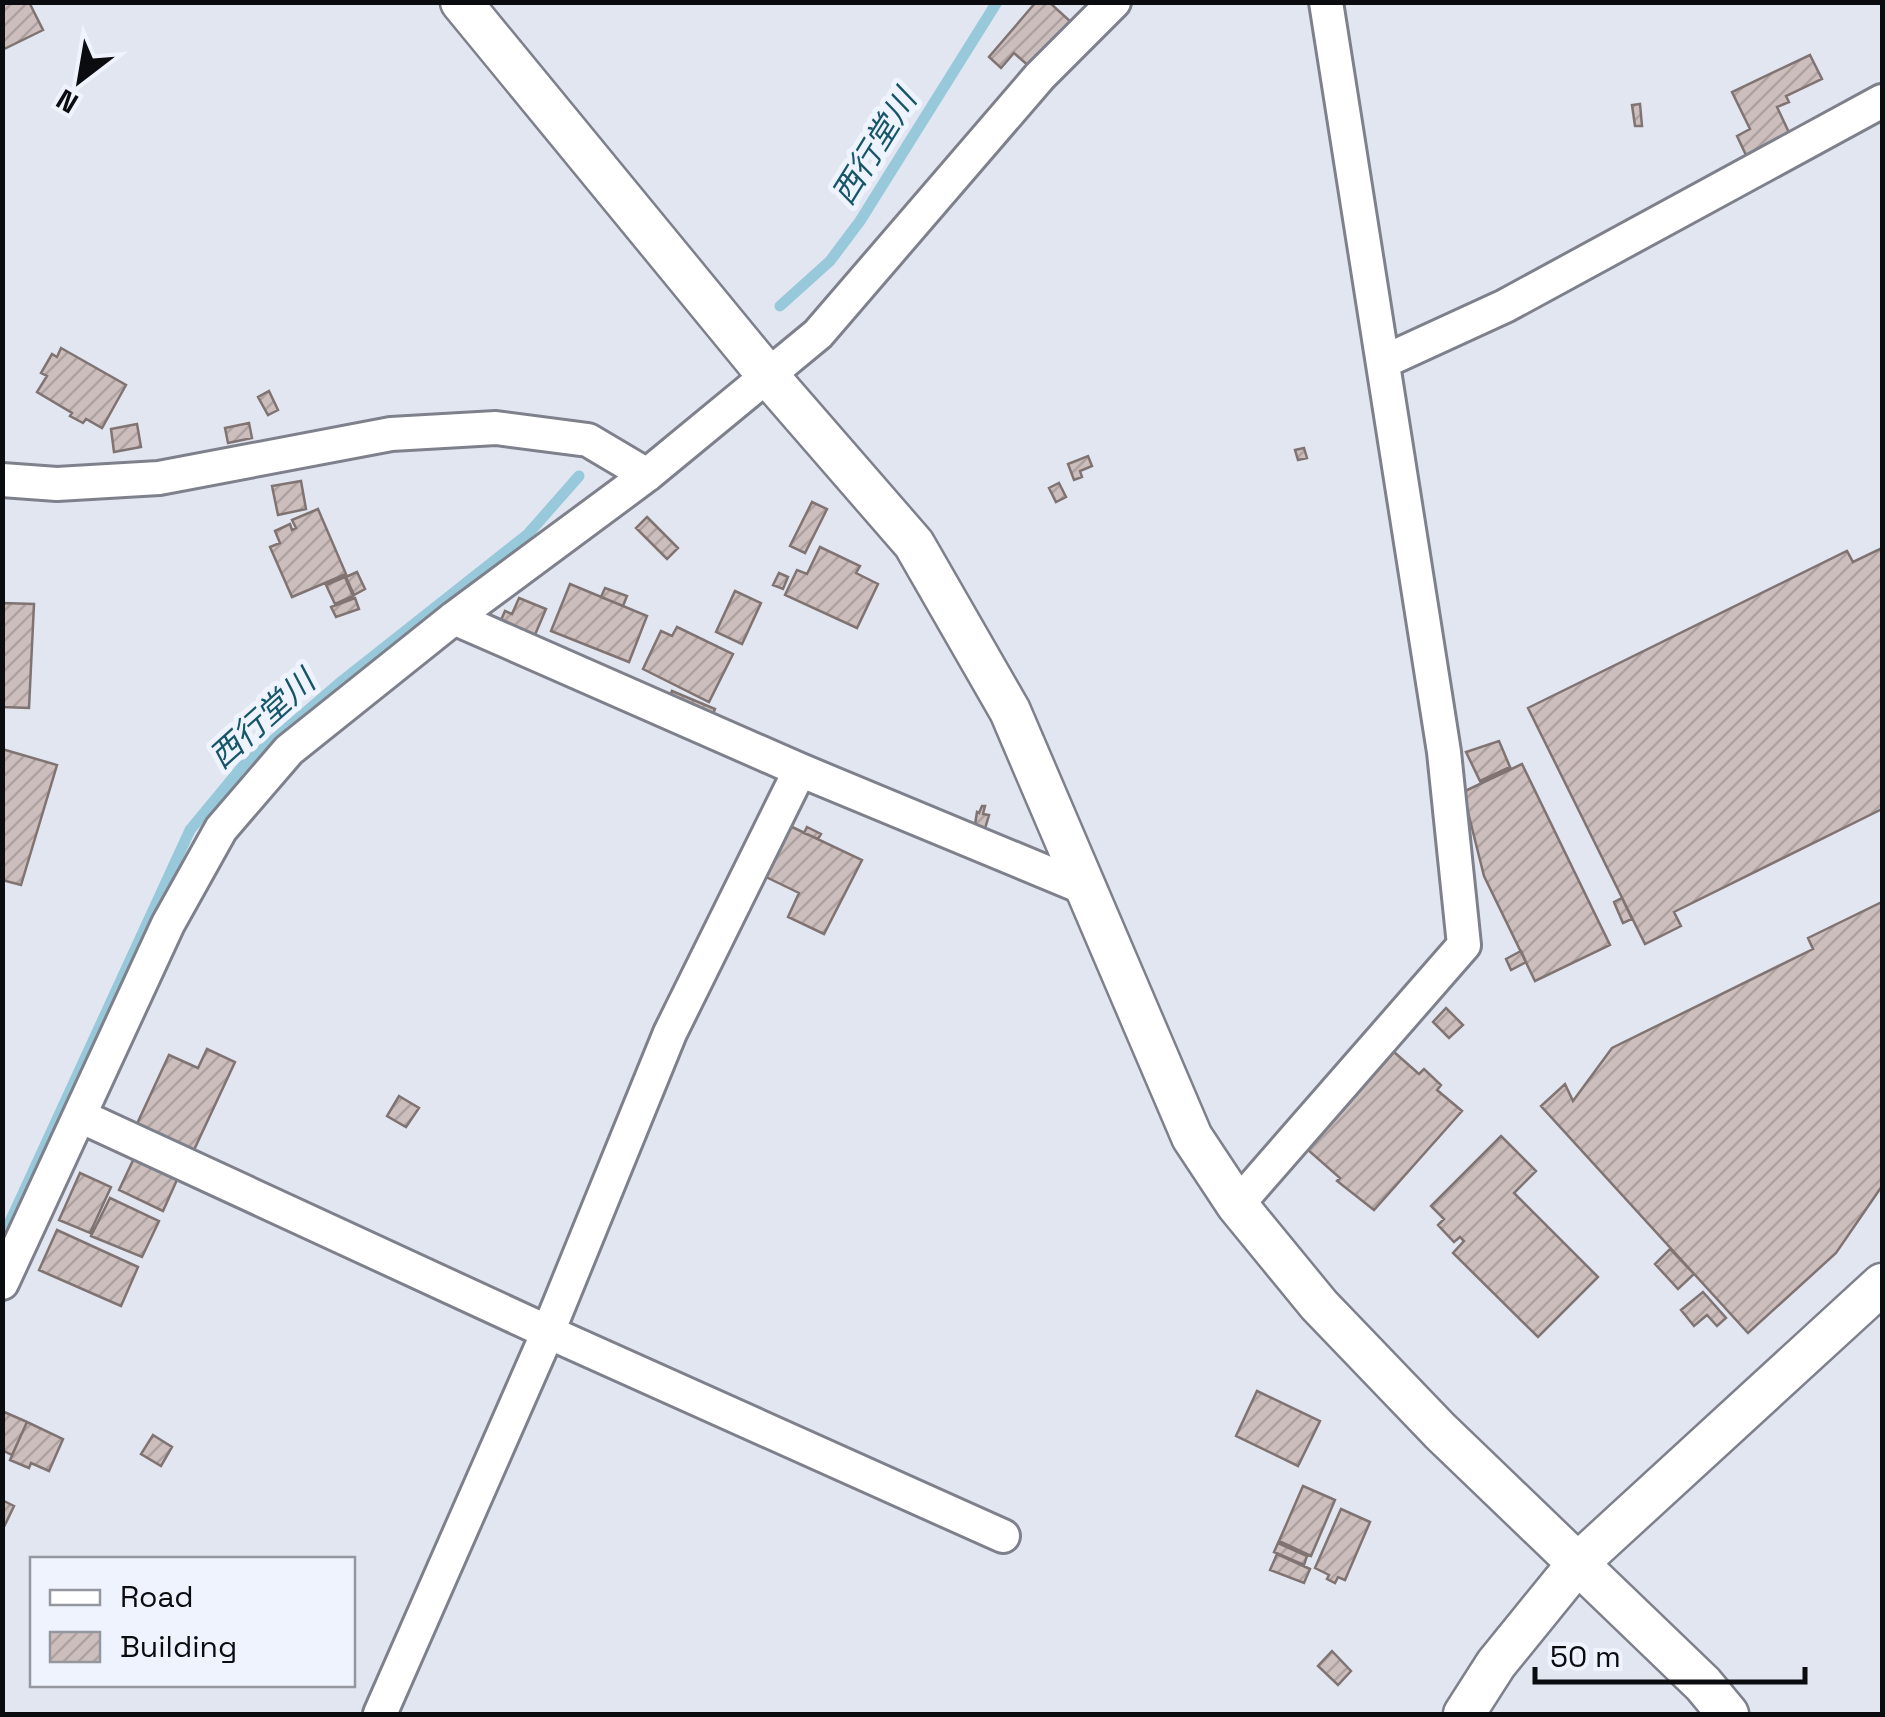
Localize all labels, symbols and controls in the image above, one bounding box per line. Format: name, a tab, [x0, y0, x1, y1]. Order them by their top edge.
north arrow	[30, 30, 130, 130]
water label: 西行堂川	[823, 80, 926, 212]
text: N	[50, 81, 84, 122]
water label: 西行堂川	[201, 659, 325, 777]
legend	[30, 1557, 355, 1687]
text: Road	[120, 1577, 194, 1616]
scale bar	[1535, 1622, 1805, 1684]
text: Building	[120, 1627, 237, 1666]
text: 50 m	[1550, 1637, 1621, 1676]

